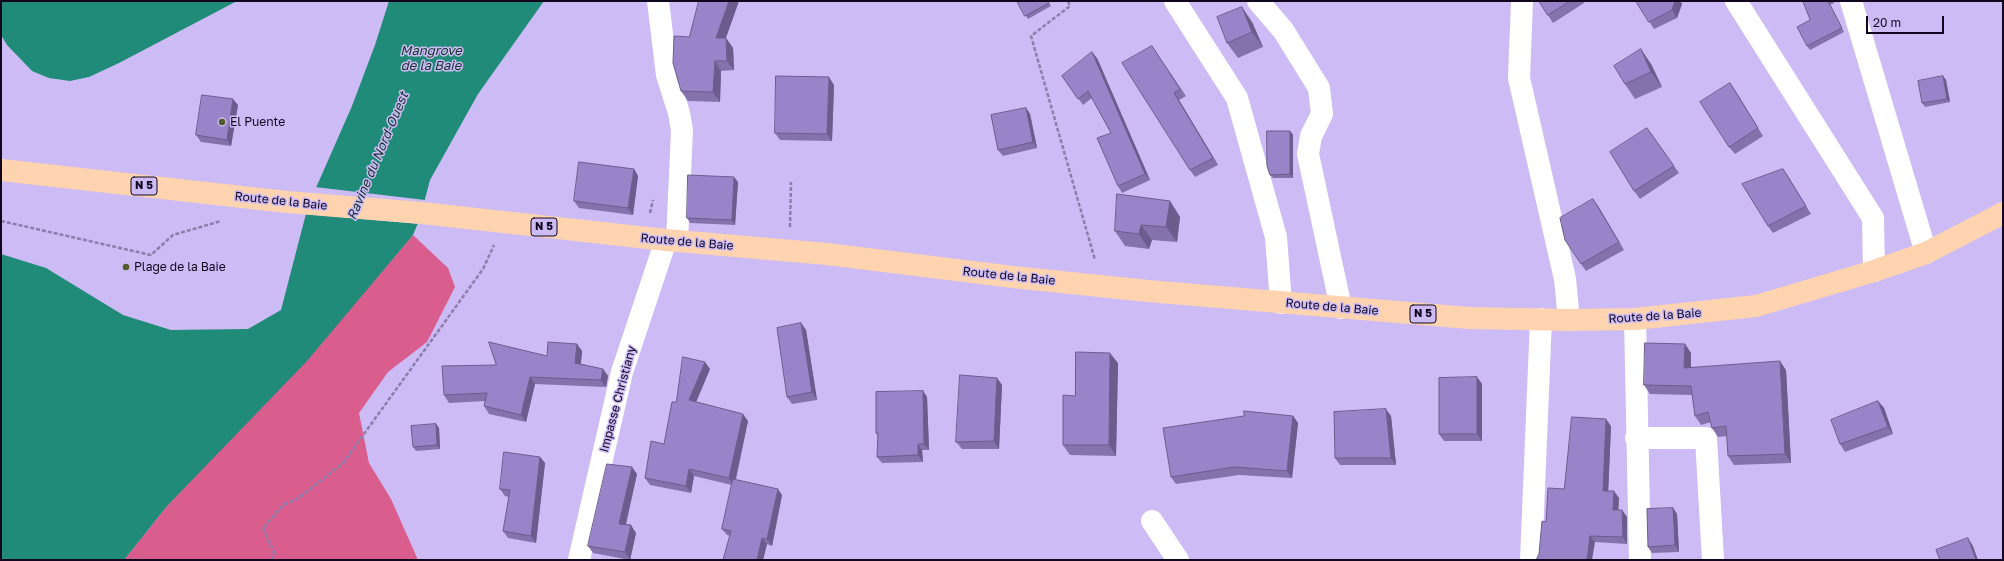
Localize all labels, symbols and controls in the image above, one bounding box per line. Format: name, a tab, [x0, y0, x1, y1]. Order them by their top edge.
scale bar	[1868, 8, 1946, 34]
text: 20 m	[1873, 15, 1901, 30]
water label: Mangrove de la Baie	[400, 43, 462, 74]
water label: Ravine du Nord-Ouest	[344, 90, 412, 222]
place label: El Puente	[230, 115, 285, 129]
marker: El Puente	[217, 117, 227, 127]
road number: N 5	[131, 177, 157, 195]
street label: Route de la Baie	[234, 189, 328, 213]
road number: N 5	[531, 218, 557, 236]
street label: Route de la Baie	[640, 231, 734, 253]
place label: Plage de la Baie	[134, 260, 226, 274]
marker: Plage de la Baie	[121, 262, 131, 272]
street label: Route de la Baie	[962, 264, 1056, 288]
street label: Route de la Baie	[1285, 296, 1379, 318]
road number: N 5	[1410, 305, 1436, 323]
street label: Route de la Baie	[1608, 306, 1702, 326]
street label: Impasse Christiany	[597, 344, 639, 454]

